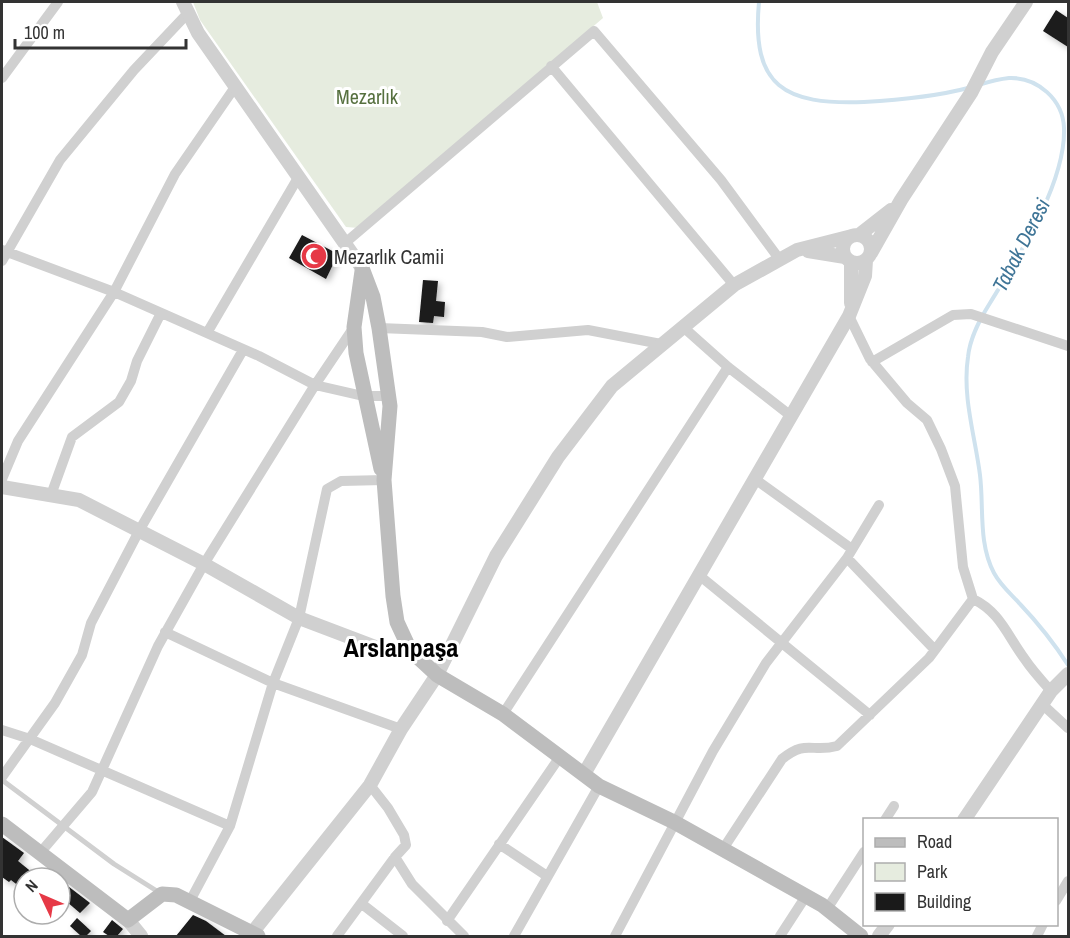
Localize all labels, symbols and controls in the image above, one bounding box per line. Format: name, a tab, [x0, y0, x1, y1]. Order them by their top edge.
scale bar	[15, 12, 186, 50]
text: 100 m	[24, 20, 65, 45]
park label: Mezarlık	[336, 83, 399, 110]
water label: Tabak Deresi	[985, 193, 1057, 297]
mosque icon: Mezarlık Camii	[299, 241, 329, 271]
place label: Mezarlık Camii	[334, 243, 444, 270]
district label: Arslanpaşa	[344, 630, 459, 665]
legend	[863, 818, 1058, 926]
text: Road	[917, 829, 952, 854]
text: Park	[917, 859, 948, 884]
north arrow	[12, 866, 72, 926]
text: N	[20, 875, 42, 897]
text: Building	[917, 889, 972, 914]

